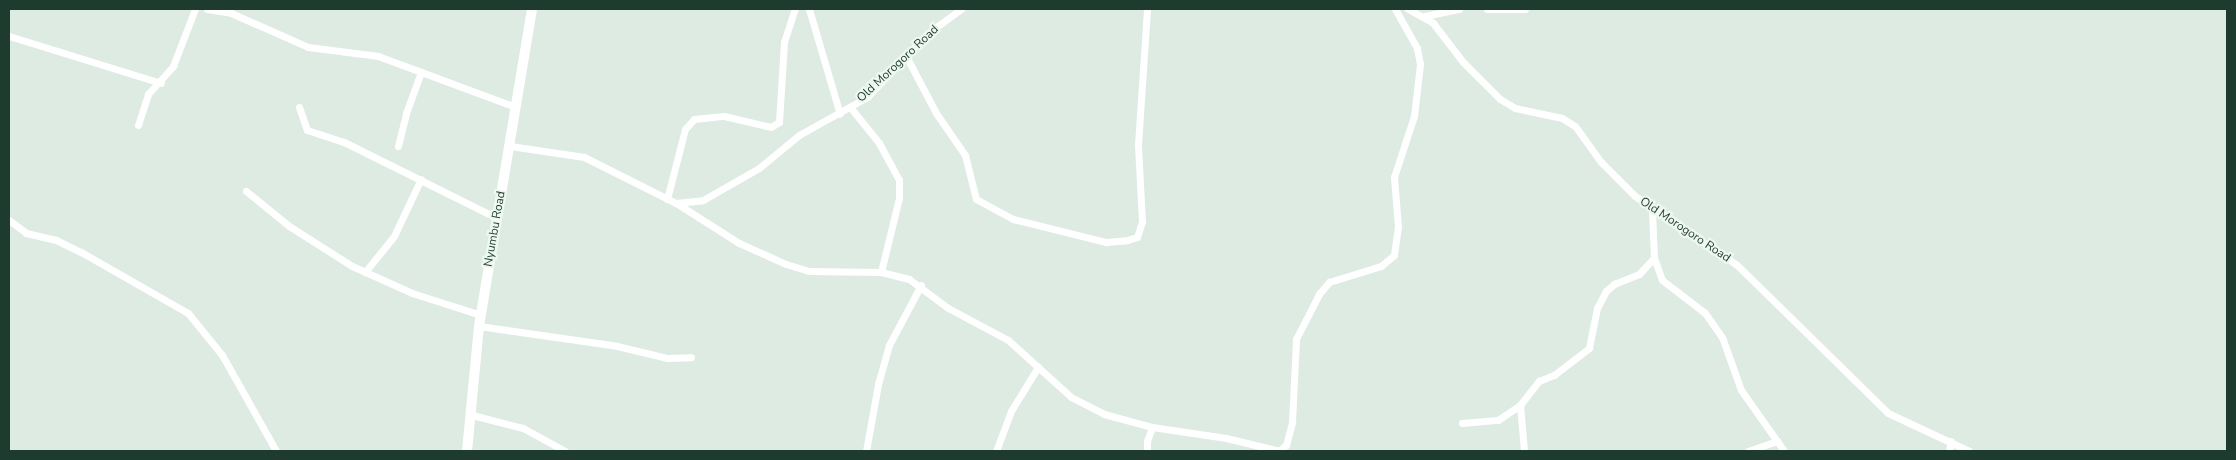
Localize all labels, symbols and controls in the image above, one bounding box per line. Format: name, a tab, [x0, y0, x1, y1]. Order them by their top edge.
street label: Old Morogoro Road	[854, 23, 942, 105]
street label: Nyumbu Road	[481, 190, 509, 268]
street label: Old Morogoro Road	[1637, 194, 1733, 266]

